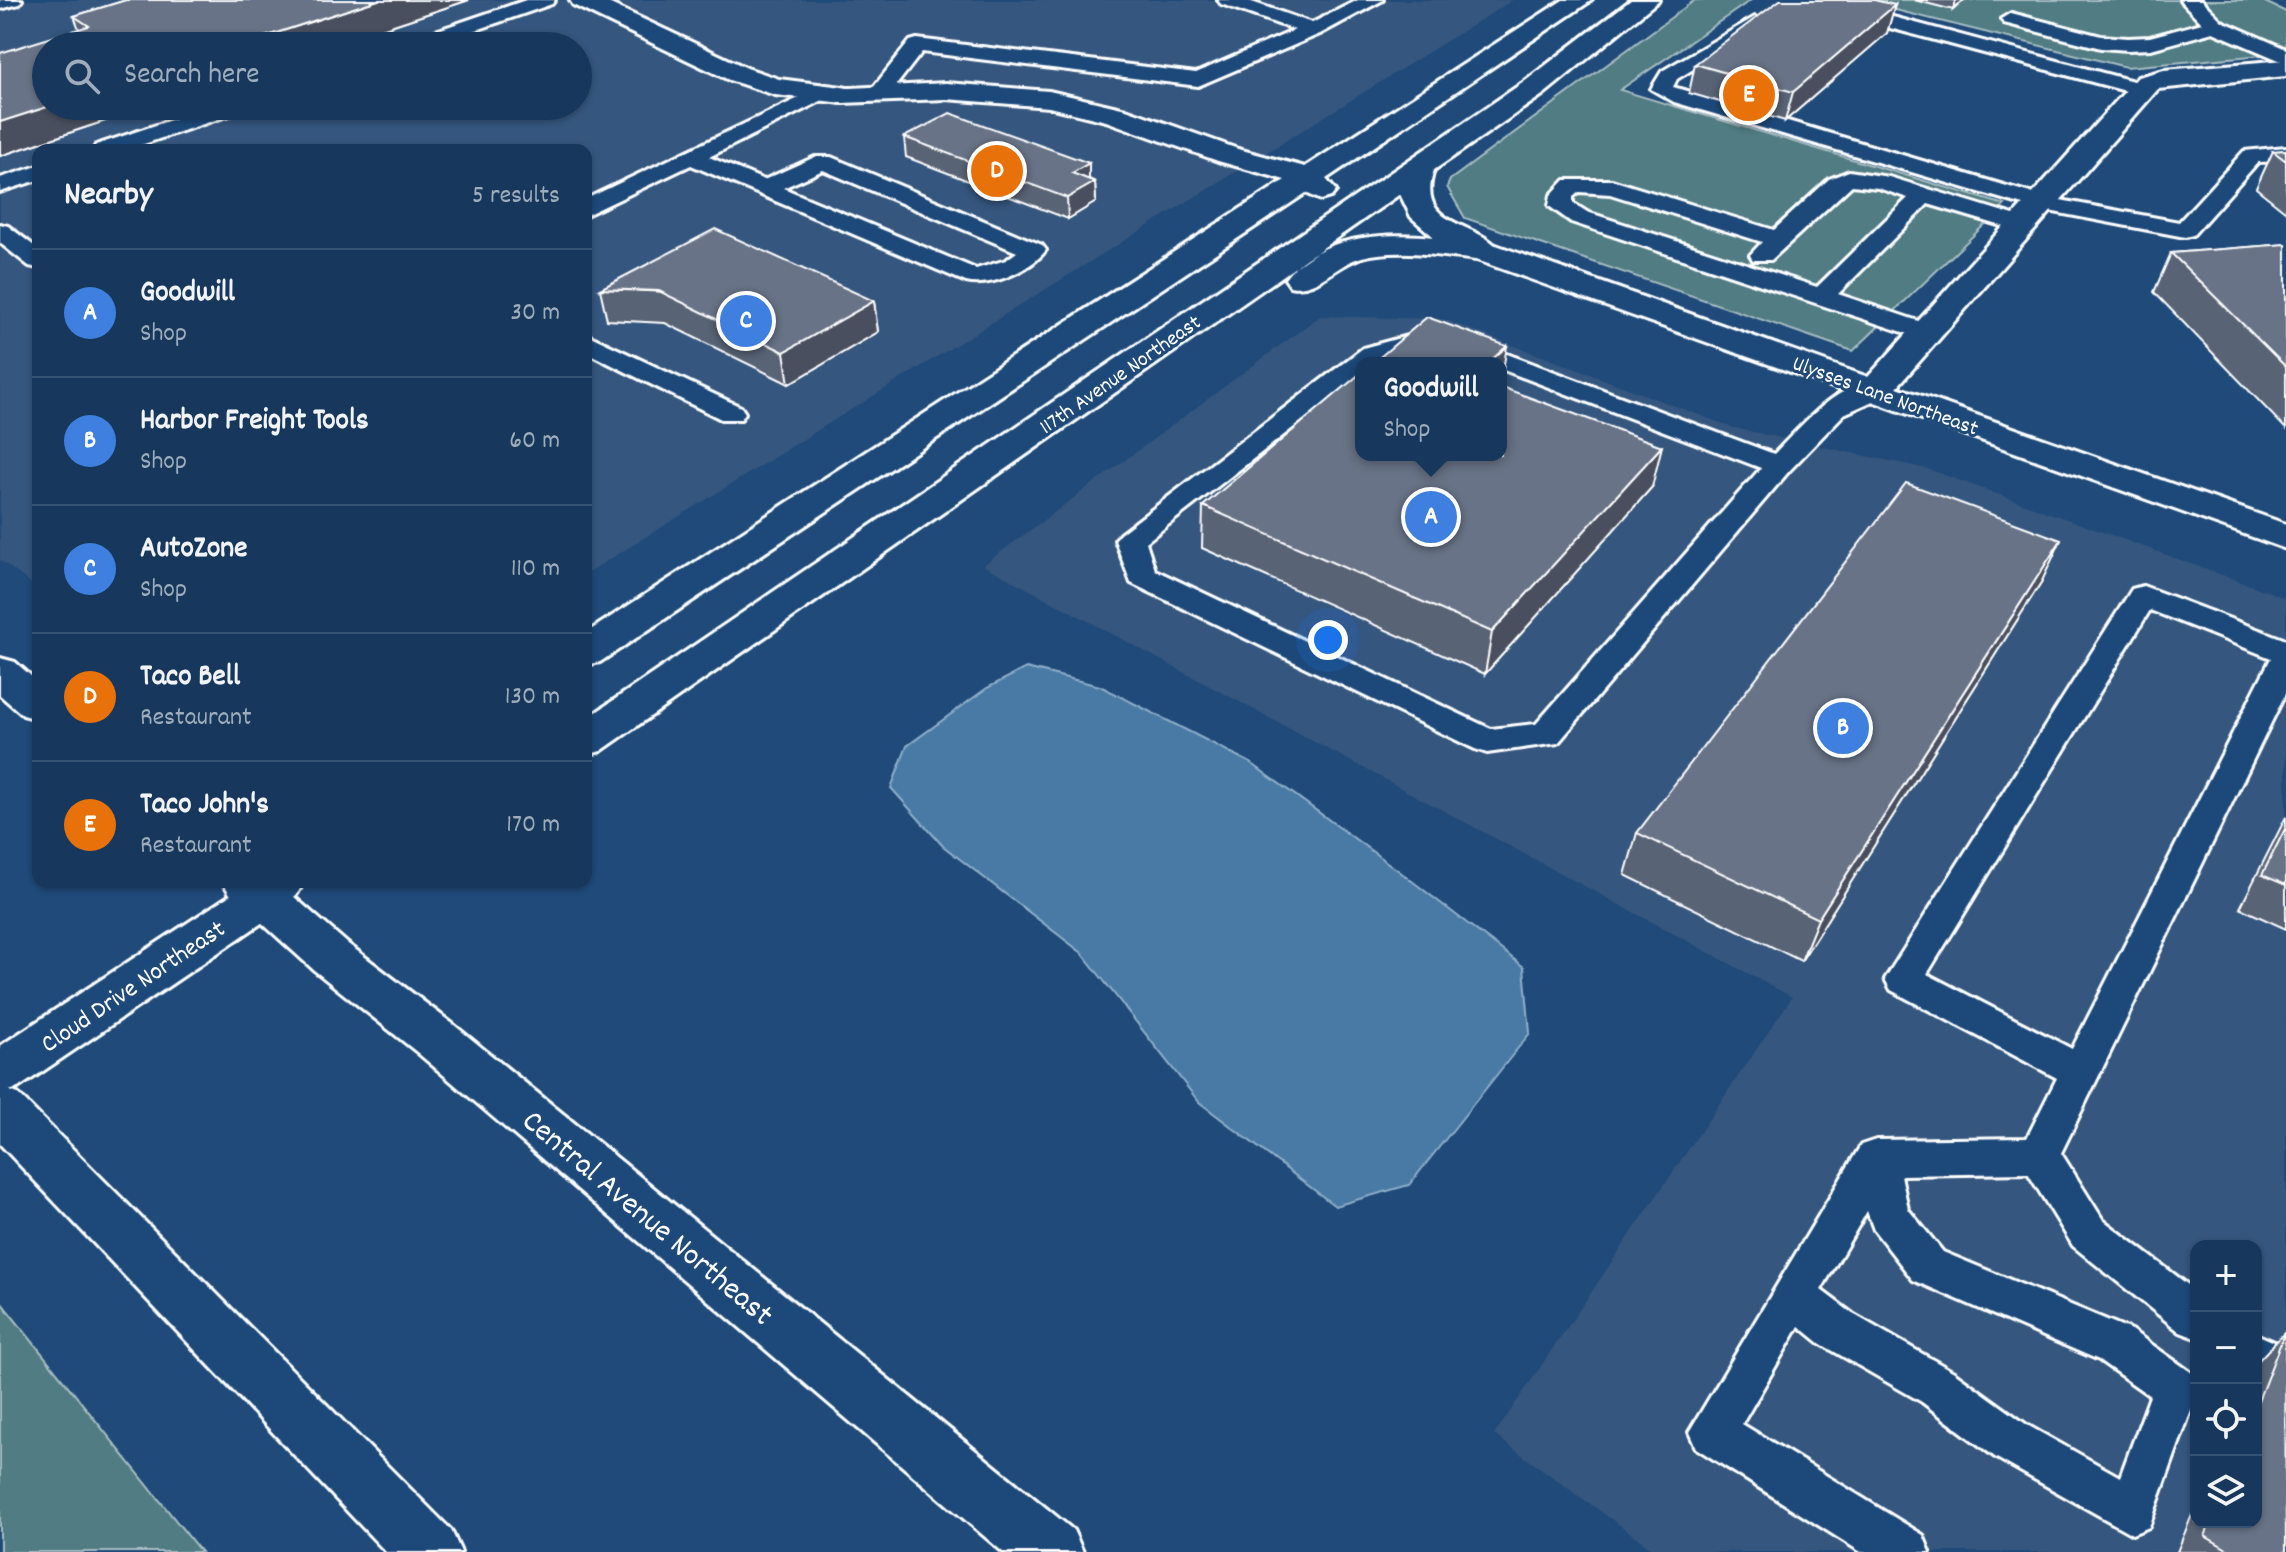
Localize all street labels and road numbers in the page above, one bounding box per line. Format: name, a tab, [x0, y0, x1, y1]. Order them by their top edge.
street label: 117th Avenue Northeast	[1034, 308, 1208, 443]
street label: Ulysses Lane Northeast	[1787, 349, 1982, 445]
street label: Cloud Drive Northeast	[34, 912, 234, 1064]
street label: Central Avenue Northeast	[510, 1101, 782, 1339]

